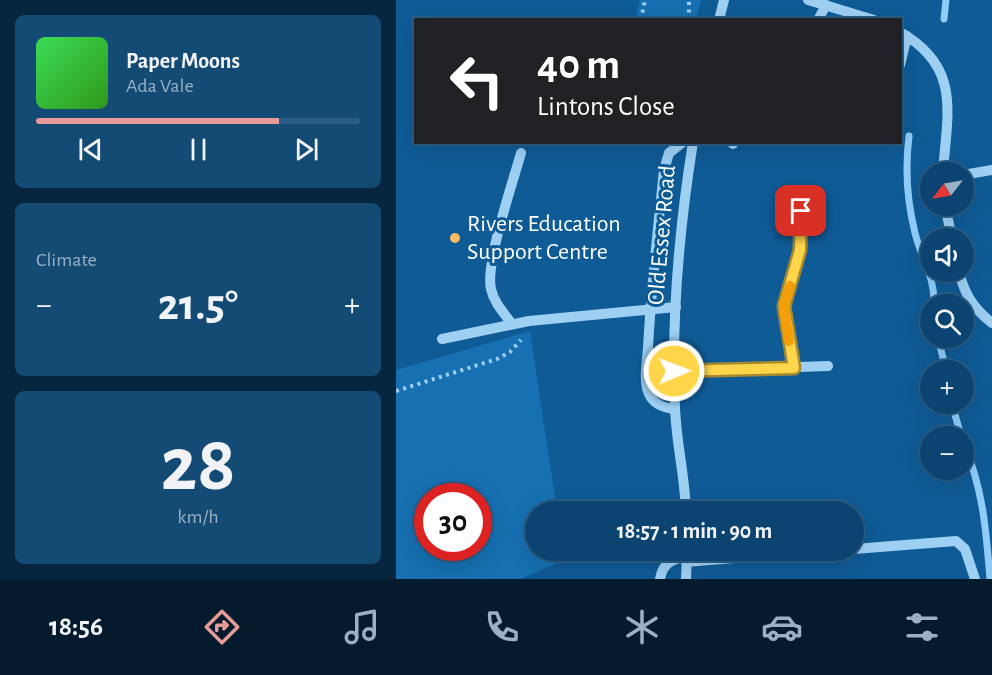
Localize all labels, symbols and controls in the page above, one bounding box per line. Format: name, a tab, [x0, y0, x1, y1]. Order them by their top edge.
icon: left	[438, 42, 516, 120]
text: 40 m	[537, 44, 620, 86]
text: Paper Moons	[126, 50, 240, 72]
text: Ada Vale	[126, 76, 194, 96]
text: Lintons Close	[537, 93, 675, 120]
icon: previous	[74, 133, 107, 166]
icon: pause	[182, 133, 215, 166]
icon: next	[290, 133, 323, 166]
north arrow	[920, 162, 974, 216]
map controls	[920, 162, 974, 480]
street label: Old Essex Road	[644, 164, 680, 306]
pin	[775, 185, 826, 236]
icon: arrive	[784, 194, 817, 227]
place label: Rivers Education Support Centre	[467, 212, 621, 264]
button: sound	[920, 228, 974, 282]
marker: Rivers Education Support Centre	[448, 231, 462, 245]
text: Climate	[36, 250, 97, 270]
text: 21.5°	[158, 283, 238, 328]
text: −	[36, 289, 52, 322]
text: +	[344, 289, 360, 322]
button: search	[920, 294, 974, 348]
position arrow	[642, 339, 706, 403]
button: +	[920, 360, 974, 414]
button: −	[920, 426, 974, 480]
text: 28	[160, 427, 236, 505]
speed limit sign: 30	[414, 483, 492, 561]
text: km/h	[177, 507, 219, 527]
text: 18:57 · 1 min · 90 m	[617, 520, 772, 542]
icon: directions	[201, 606, 243, 648]
icon: music	[341, 606, 383, 648]
icon: phone	[481, 606, 523, 648]
icon: climate	[621, 606, 663, 648]
icon: car	[761, 606, 803, 648]
icon: filters	[901, 606, 943, 648]
text: 18:56	[49, 613, 103, 640]

